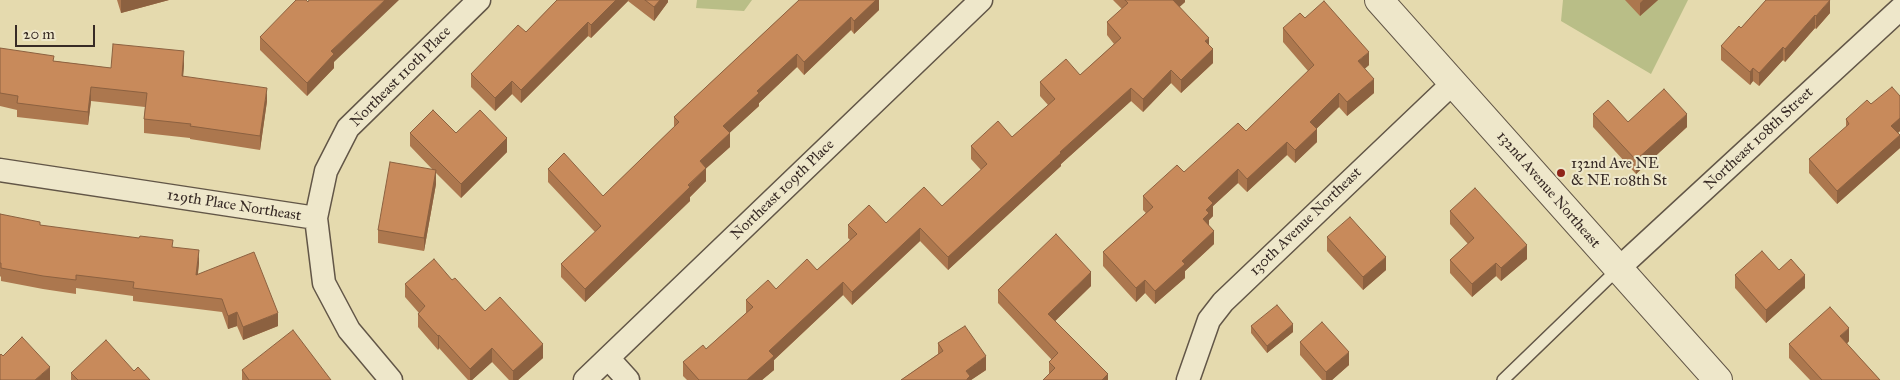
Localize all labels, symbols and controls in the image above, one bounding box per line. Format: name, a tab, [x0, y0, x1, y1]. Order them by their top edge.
scale bar	[18, 15, 98, 47]
street label: Northeast 110th Place	[347, 23, 455, 131]
text: 20 m	[23, 25, 55, 43]
street label: Northeast 108th Street	[1701, 84, 1817, 194]
street label: 132nd Avenue Northeast	[1492, 128, 1604, 252]
street label: Northeast 109th Place	[727, 136, 839, 244]
place label: 132nd Ave NE & NE 108th St	[1571, 155, 1667, 190]
street label: 130th Avenue Northeast	[1246, 164, 1366, 280]
marker: 132nd Ave NE & NE 108th St	[1555, 167, 1567, 179]
street label: 129th Place Northeast	[166, 186, 302, 226]

